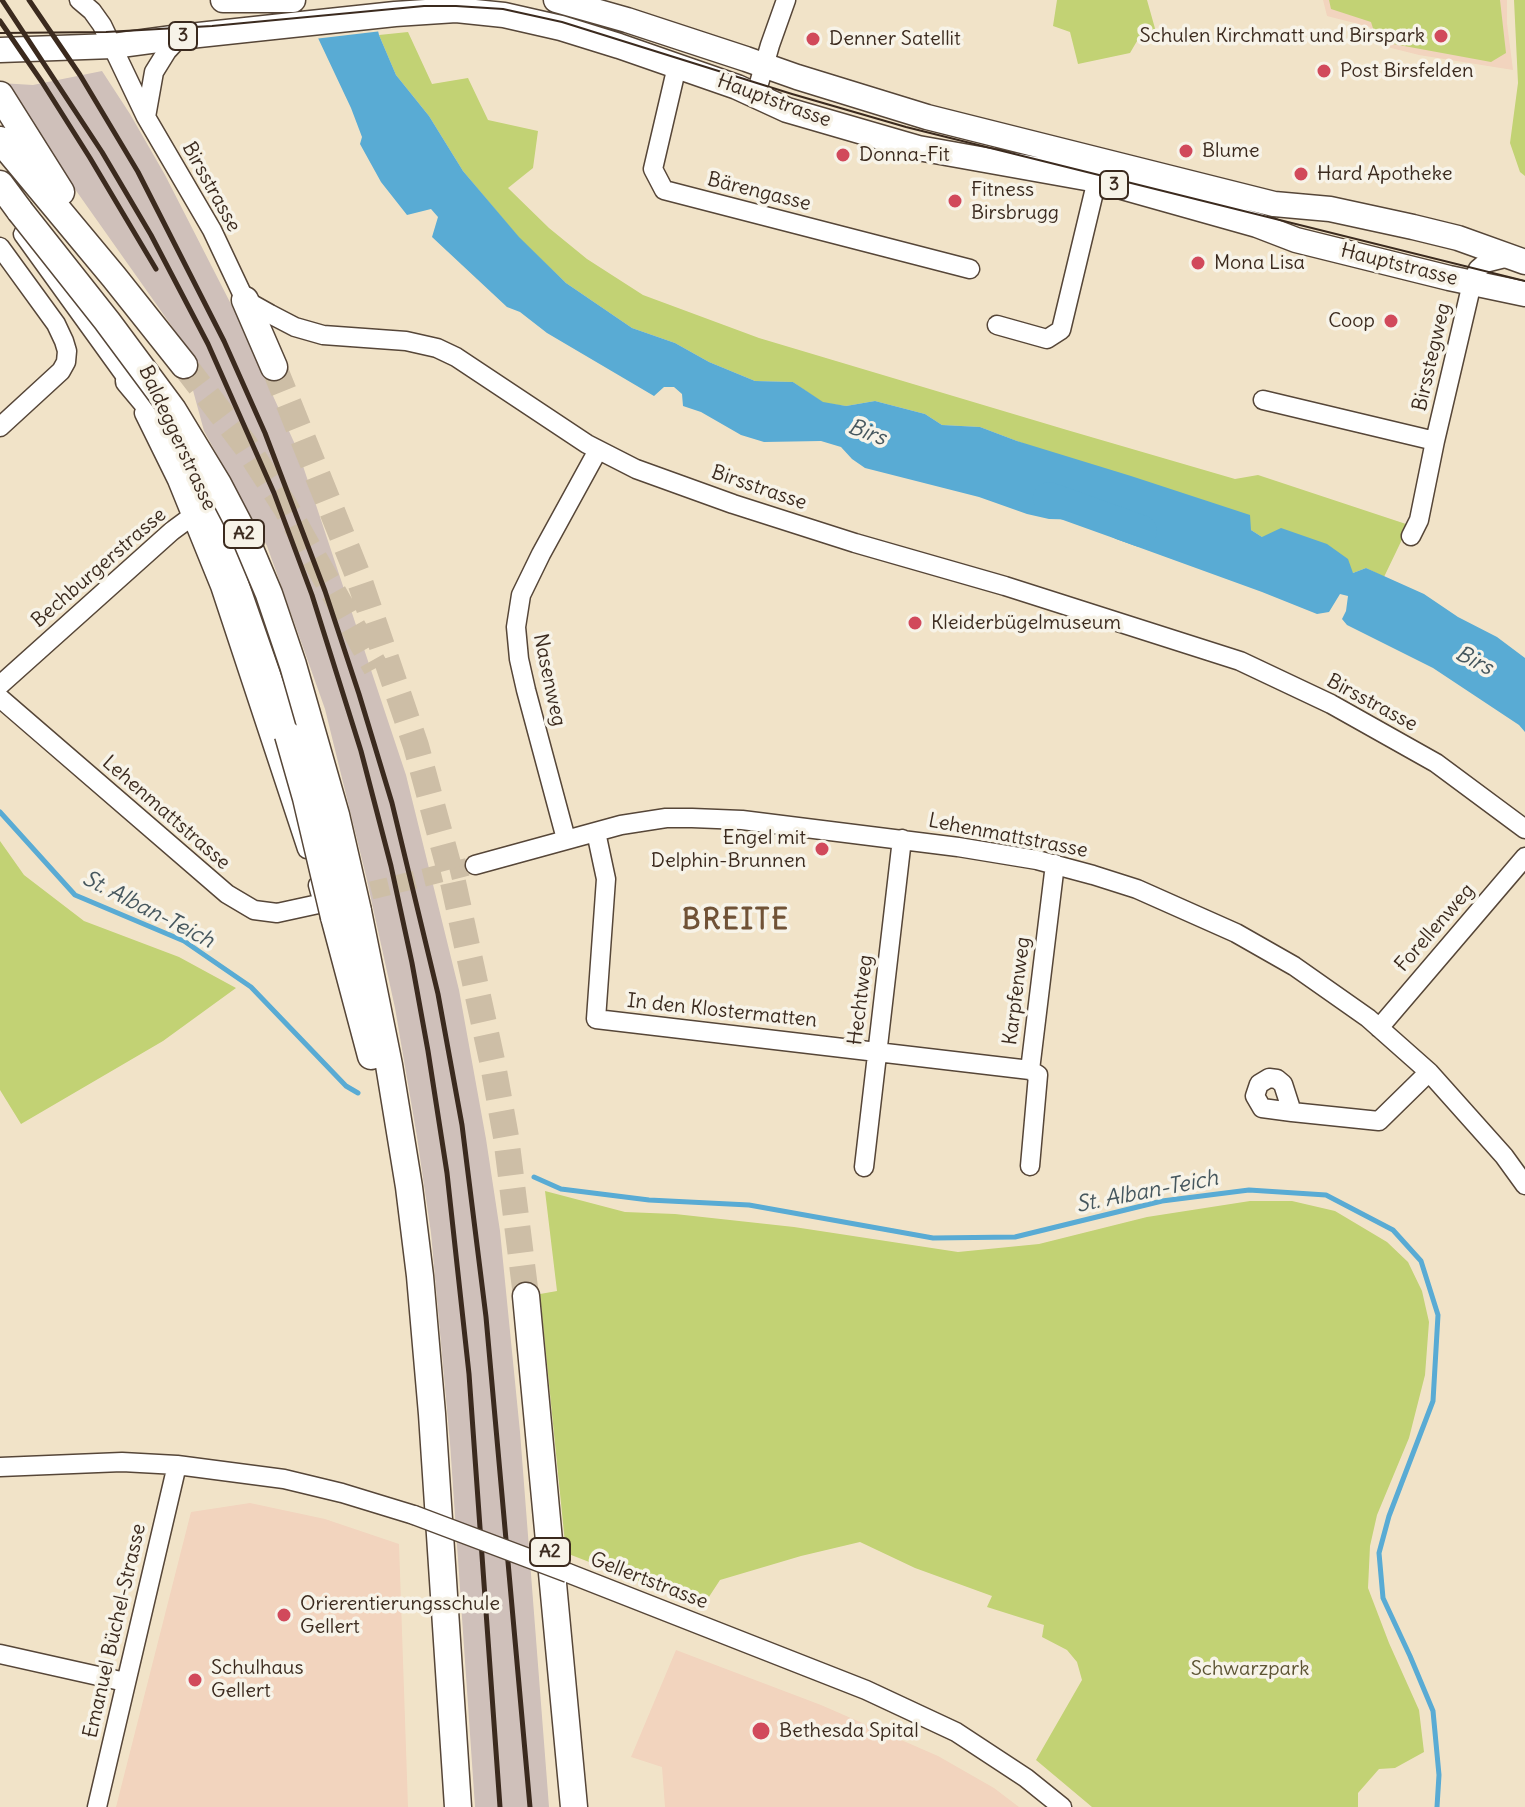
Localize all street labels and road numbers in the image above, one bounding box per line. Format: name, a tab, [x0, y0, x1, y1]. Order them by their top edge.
road number: 3	[169, 22, 197, 50]
street label: Hauptstrasse	[714, 69, 834, 133]
street label: Birsstrasse	[177, 138, 245, 236]
street label: Bärengasse	[705, 168, 813, 216]
road number: 3	[1100, 171, 1128, 199]
street label: Hauptstrasse	[1338, 239, 1460, 291]
street label: Birsstegweg	[1408, 301, 1456, 413]
street label: Baldeggerstrasse	[133, 362, 221, 514]
street label: Birsstrasse	[708, 461, 810, 515]
street label: Bechburgerstrasse	[27, 503, 171, 633]
road number: A2	[224, 520, 264, 548]
street label: Nasenweg	[527, 632, 571, 728]
street label: Birsstrasse	[1323, 669, 1421, 737]
street label: Lehenmattstrasse	[97, 751, 235, 875]
street label: Lehenmattstrasse	[926, 809, 1090, 863]
street label: Forellenweg	[1390, 879, 1480, 977]
street label: Karpfenweg	[998, 935, 1036, 1047]
street label: Hechtweg	[844, 953, 878, 1047]
street label: In den Klostermatten	[626, 989, 818, 1033]
street label: Emanuel Büchel-Strasse	[79, 1521, 151, 1741]
road number: A2	[530, 1538, 570, 1566]
street label: Gellertstrasse	[587, 1548, 711, 1614]

